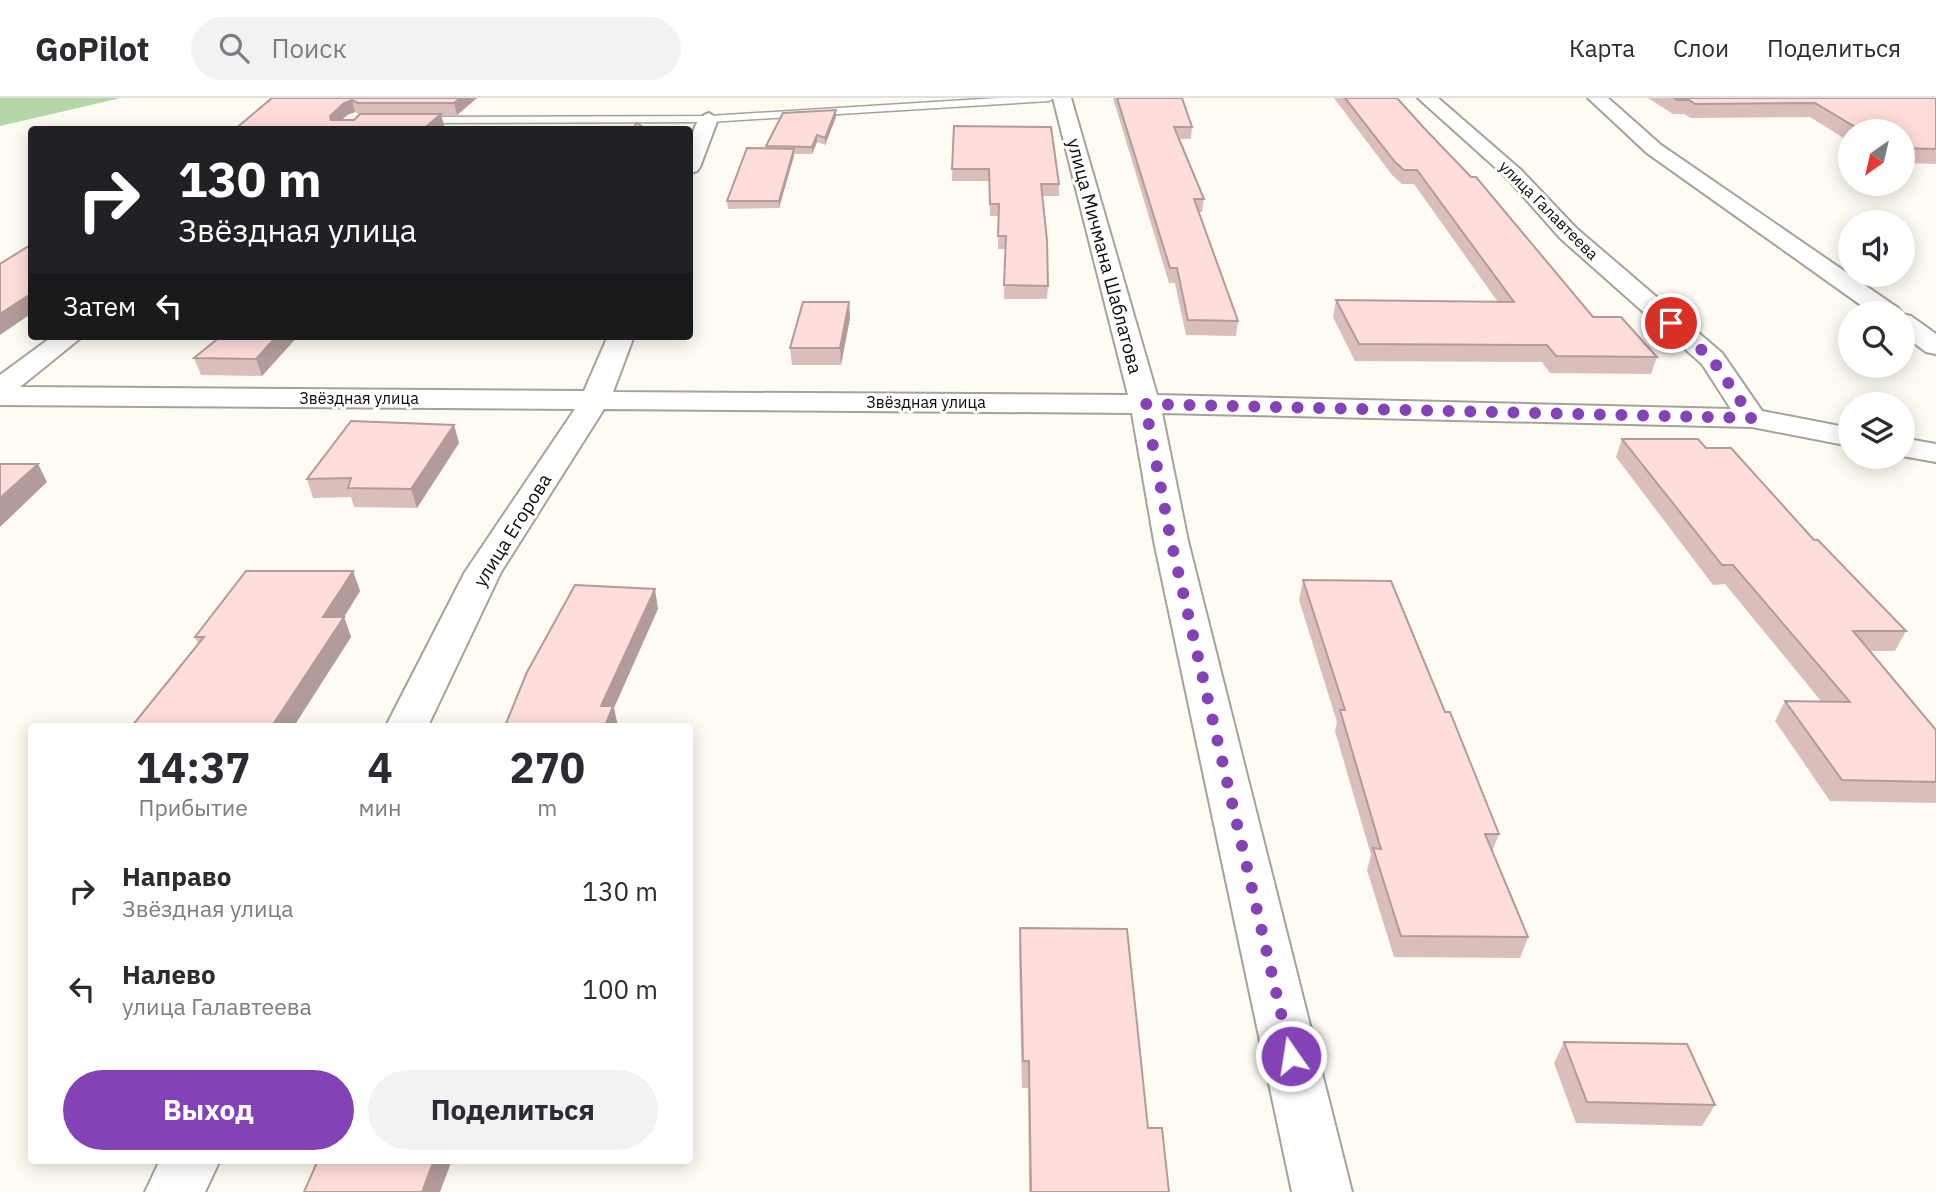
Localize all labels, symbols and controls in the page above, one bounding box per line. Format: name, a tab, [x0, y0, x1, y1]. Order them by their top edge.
search box	[191, 17, 681, 80]
text: GoPilot	[35, 27, 149, 70]
icon: search	[215, 29, 253, 67]
text: Поиск	[271, 31, 347, 65]
text: Карта	[1569, 32, 1635, 64]
text: Слои	[1673, 32, 1729, 64]
text: Поделиться	[1767, 32, 1901, 64]
north arrow	[1838, 119, 1914, 196]
map controls	[1838, 119, 1915, 469]
street label: улица Мичмана Шаблатова	[1062, 136, 1148, 376]
text: 130 m	[178, 147, 322, 210]
icon: right	[63, 154, 154, 245]
street label: улица Галавтеева	[1495, 156, 1603, 264]
text: Звёздная улица	[178, 209, 417, 251]
button: sound	[1838, 210, 1915, 287]
icon: left	[150, 287, 188, 325]
text: Затем	[63, 289, 136, 323]
pin	[1641, 293, 1701, 353]
button: search	[1838, 301, 1915, 378]
icon: arrive	[1652, 304, 1690, 342]
street label: Звёздная улица	[299, 388, 419, 408]
street label: Звёздная улица	[866, 392, 986, 412]
button: layers	[1838, 392, 1915, 469]
street label: улица Егорова	[468, 469, 556, 591]
text: 14:37	[136, 740, 251, 795]
text: 4	[367, 740, 393, 795]
text: 270	[509, 740, 585, 795]
text: Прибытие	[139, 792, 248, 822]
text: мин	[358, 792, 402, 822]
text: m	[537, 792, 557, 822]
text: Направо	[122, 859, 231, 893]
icon: right	[63, 872, 101, 910]
text: 130 m	[582, 874, 658, 908]
text: Звёздная улица	[122, 893, 294, 923]
text: Налево	[122, 957, 216, 991]
icon: left	[63, 970, 101, 1008]
text: 100 m	[582, 972, 658, 1006]
text: улица Галавтеева	[122, 991, 312, 1021]
position arrow	[1254, 1019, 1328, 1093]
button: Выход	[63, 1070, 354, 1150]
button: Поделиться	[368, 1070, 658, 1150]

